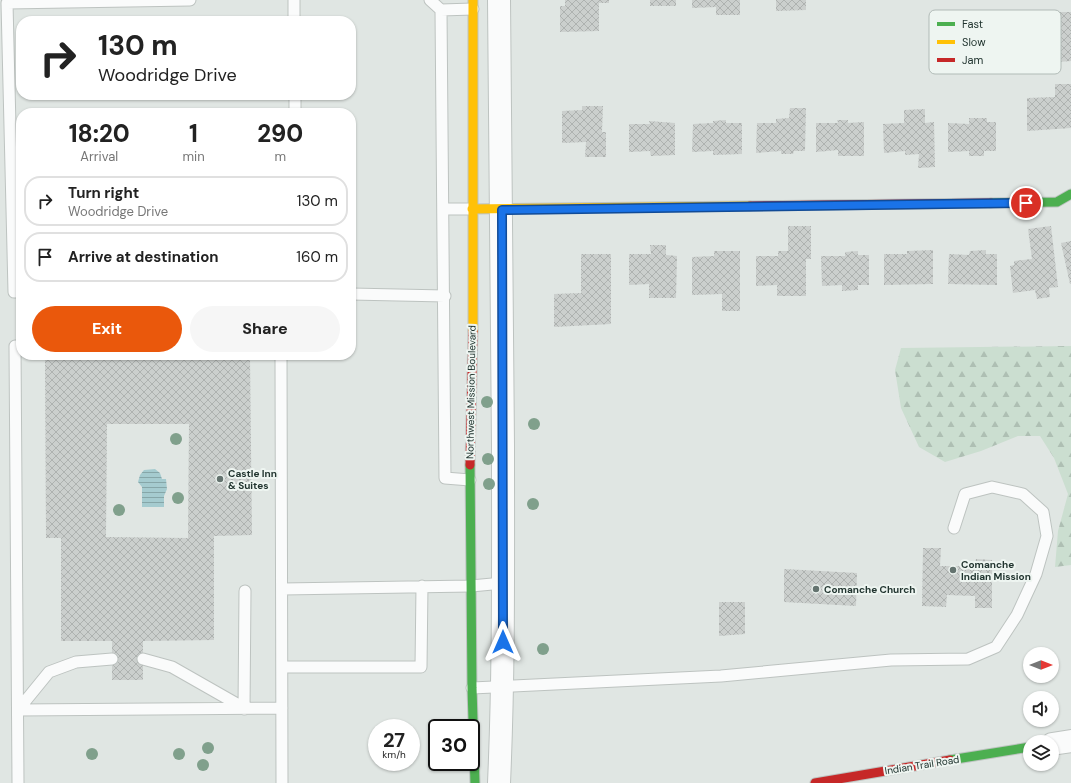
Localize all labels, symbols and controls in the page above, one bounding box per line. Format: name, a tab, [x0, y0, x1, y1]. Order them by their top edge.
legend	[929, 10, 1061, 74]
text: Fast	[962, 17, 983, 31]
text: 130 m	[98, 27, 178, 64]
icon: right	[32, 32, 84, 84]
text: Slow	[962, 35, 986, 49]
text: Jam	[962, 53, 983, 67]
text: Woodridge Drive	[98, 63, 237, 87]
text: 18:20	[69, 118, 130, 149]
text: 1	[189, 118, 198, 149]
text: 290	[257, 118, 303, 149]
text: Arrival	[80, 148, 118, 165]
text: min	[182, 148, 205, 165]
text: m	[275, 148, 286, 165]
text: Turn right	[68, 183, 139, 203]
pin	[1009, 186, 1043, 220]
icon: right	[34, 190, 56, 212]
text: 130 m	[297, 191, 338, 211]
icon: arrive	[1015, 192, 1037, 214]
text: Woodridge Drive	[68, 203, 168, 220]
icon: arrive	[34, 246, 56, 268]
text: Arrive at destination	[68, 247, 219, 267]
text: 160 m	[296, 247, 338, 267]
button: Exit	[32, 306, 182, 352]
button: Share	[190, 306, 340, 352]
street label: Northwest Mission Boulevard	[463, 325, 479, 459]
place label: Castle Inn & Suites	[228, 467, 277, 492]
marker: Castle Inn & Suites	[215, 474, 225, 484]
place label: Comanche Indian Mission	[961, 558, 1031, 583]
marker: Comanche Indian Mission	[948, 565, 958, 575]
place label: Comanche Church	[824, 583, 916, 596]
marker: Comanche Church	[811, 584, 821, 594]
position arrow	[482, 621, 524, 663]
north arrow	[1023, 647, 1059, 683]
map controls	[1023, 647, 1059, 771]
button: sound	[1023, 691, 1059, 727]
speed limit sign: 30	[428, 719, 480, 771]
text: 27	[383, 727, 405, 753]
button: layers	[1023, 735, 1059, 771]
text: km/h	[382, 748, 406, 761]
street label: Indian Trail Road	[884, 753, 960, 777]

